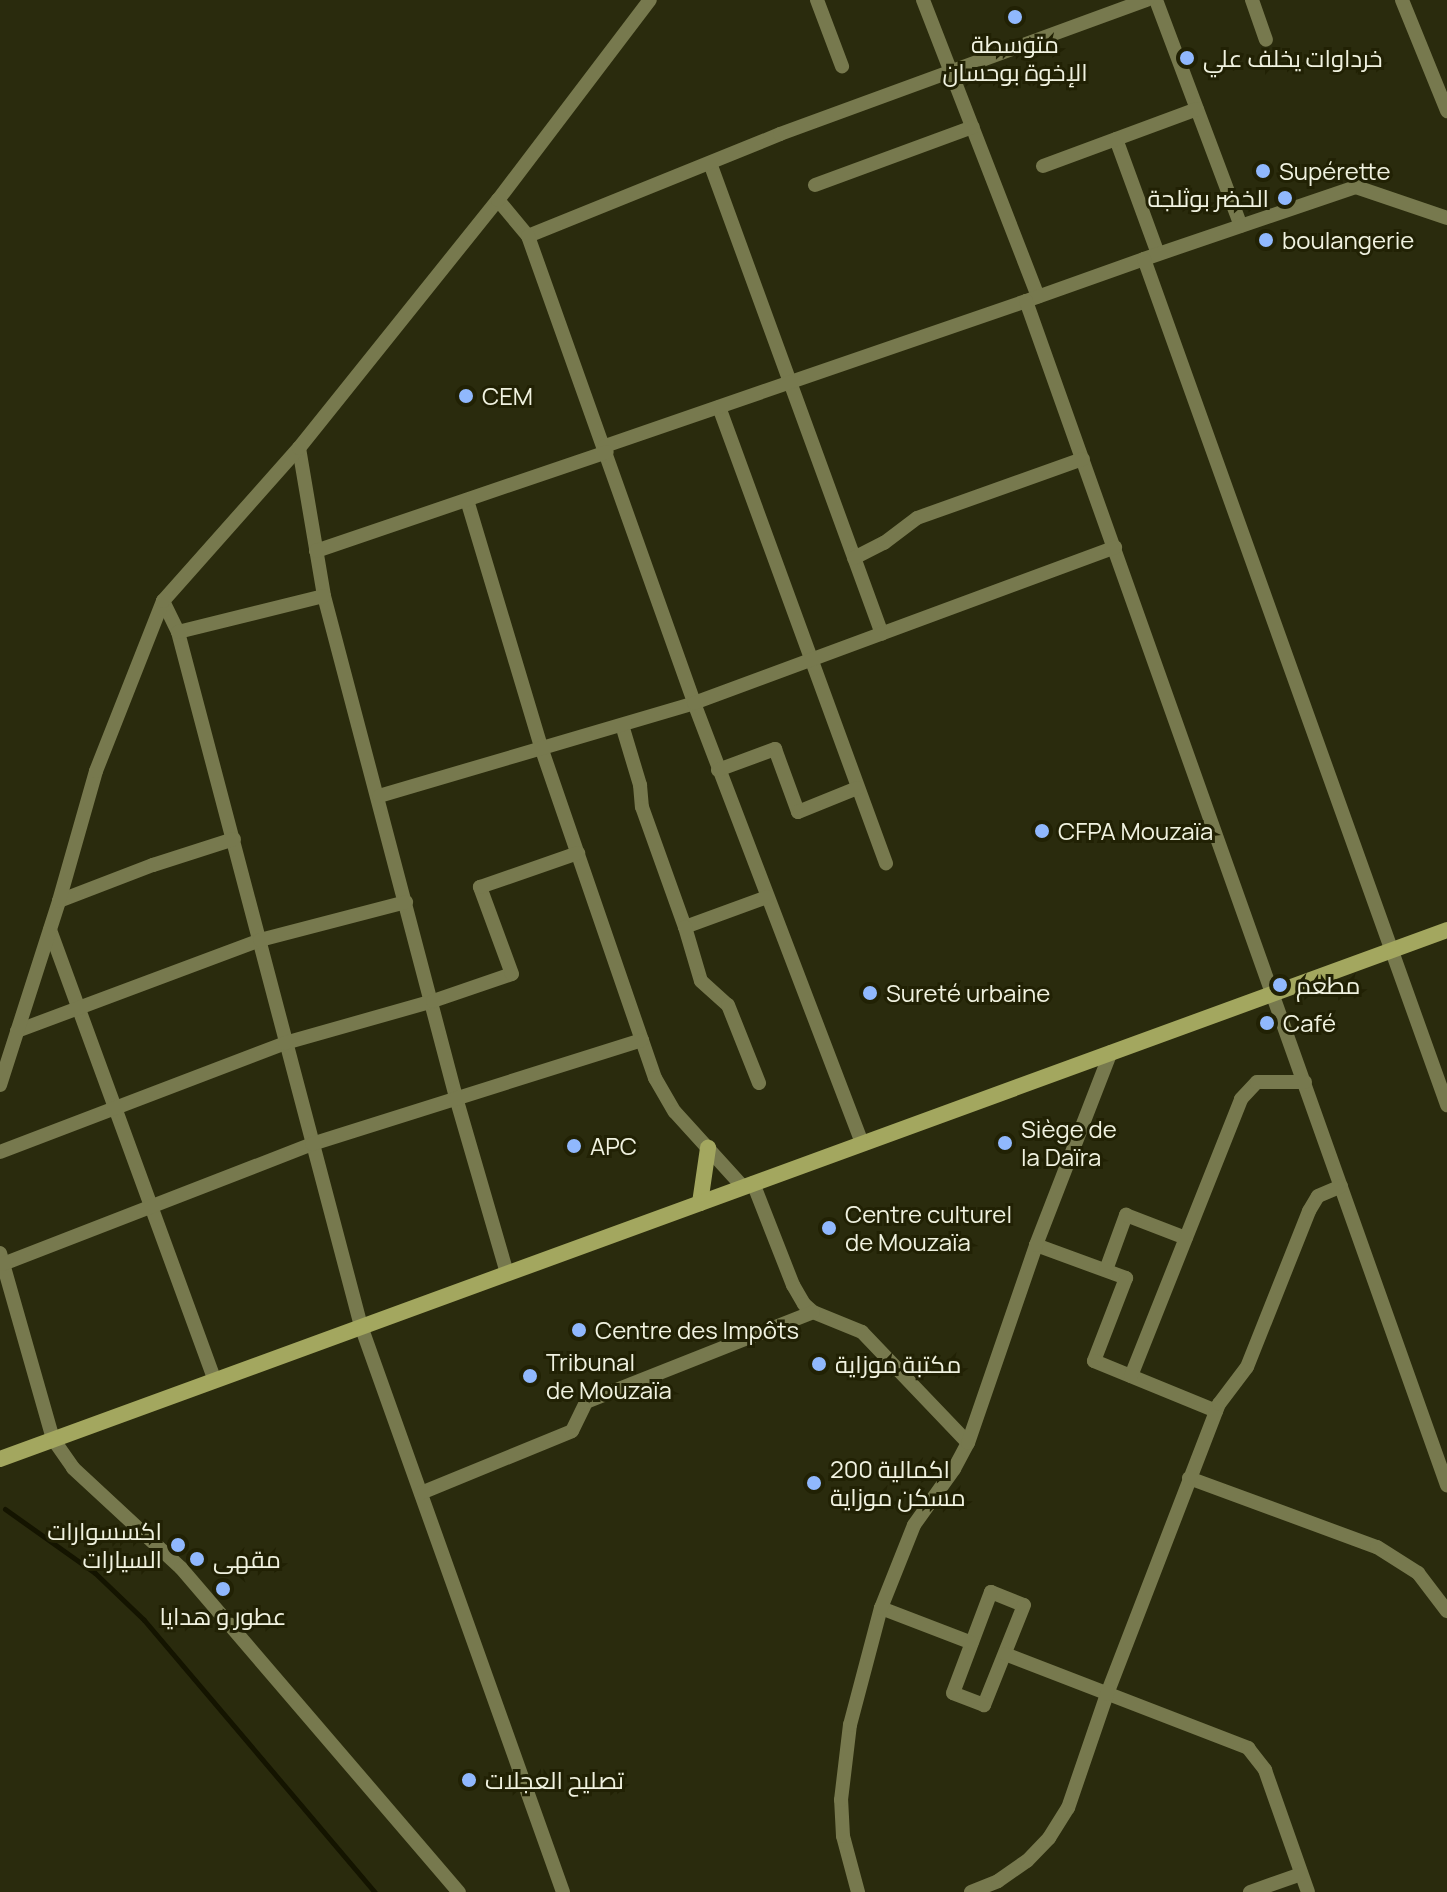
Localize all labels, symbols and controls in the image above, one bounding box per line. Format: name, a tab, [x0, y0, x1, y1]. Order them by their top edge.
marker: متوسطة الإخوة بوحسان	[1006, 8, 1024, 26]
place label: متوسطة الإخوة بوحسان	[942, 30, 1088, 86]
place label: خرداوات يخلف علي	[1203, 44, 1383, 72]
marker: خرداوات يخلف علي	[1178, 49, 1196, 67]
place label: Supérette	[1279, 157, 1391, 185]
marker: Supérette	[1254, 162, 1272, 180]
place label: الخضر بوثلجة	[1147, 184, 1269, 212]
marker: الخضر بوثلجة	[1276, 189, 1294, 207]
place label: boulangerie	[1282, 226, 1414, 254]
marker: boulangerie	[1257, 231, 1275, 249]
place label: CEM	[482, 382, 533, 410]
marker: CEM	[457, 387, 475, 405]
place label: CFPA Mouzaïa	[1058, 817, 1213, 845]
marker: CFPA Mouzaïa	[1033, 822, 1051, 840]
place label: مطعم	[1296, 971, 1360, 999]
marker: مطعم	[1271, 976, 1289, 994]
place label: Sureté urbaine	[886, 979, 1050, 1007]
marker: Sureté urbaine	[861, 984, 879, 1002]
place label: Café	[1283, 1009, 1336, 1037]
marker: Café	[1258, 1014, 1276, 1032]
place label: Siège de la Daïra	[1021, 1115, 1117, 1171]
place label: APC	[590, 1132, 637, 1160]
marker: Siège de la Daïra	[996, 1134, 1014, 1152]
marker: APC	[565, 1137, 583, 1155]
place label: Centre culturel de Mouzaïa	[845, 1200, 1012, 1256]
marker: Centre culturel de Mouzaïa	[820, 1219, 838, 1237]
place label: Centre des Impôts	[595, 1316, 799, 1344]
marker: Centre des Impôts	[570, 1321, 588, 1339]
place label: Tribunal de Mouzaïa	[546, 1348, 672, 1404]
place label: مكتبة موزاية	[835, 1350, 961, 1378]
marker: مكتبة موزاية	[810, 1355, 828, 1373]
marker: Tribunal de Mouzaïa	[521, 1367, 539, 1385]
place label: اكمالية 200 مسكن موزاية	[830, 1455, 966, 1511]
marker: اكمالية 200 مسكن موزاية	[805, 1474, 823, 1492]
place label: اكسسوارات السيارات	[47, 1517, 162, 1573]
marker: اكسسوارات السيارات	[169, 1536, 187, 1554]
place label: مقهى	[213, 1545, 281, 1573]
marker: مقهى	[188, 1550, 206, 1568]
marker: عطور و هدايا	[214, 1580, 232, 1598]
place label: عطور و هدايا	[160, 1602, 286, 1630]
place label: تصليح العجلات	[485, 1766, 624, 1794]
marker: تصليح العجلات	[460, 1771, 478, 1789]

